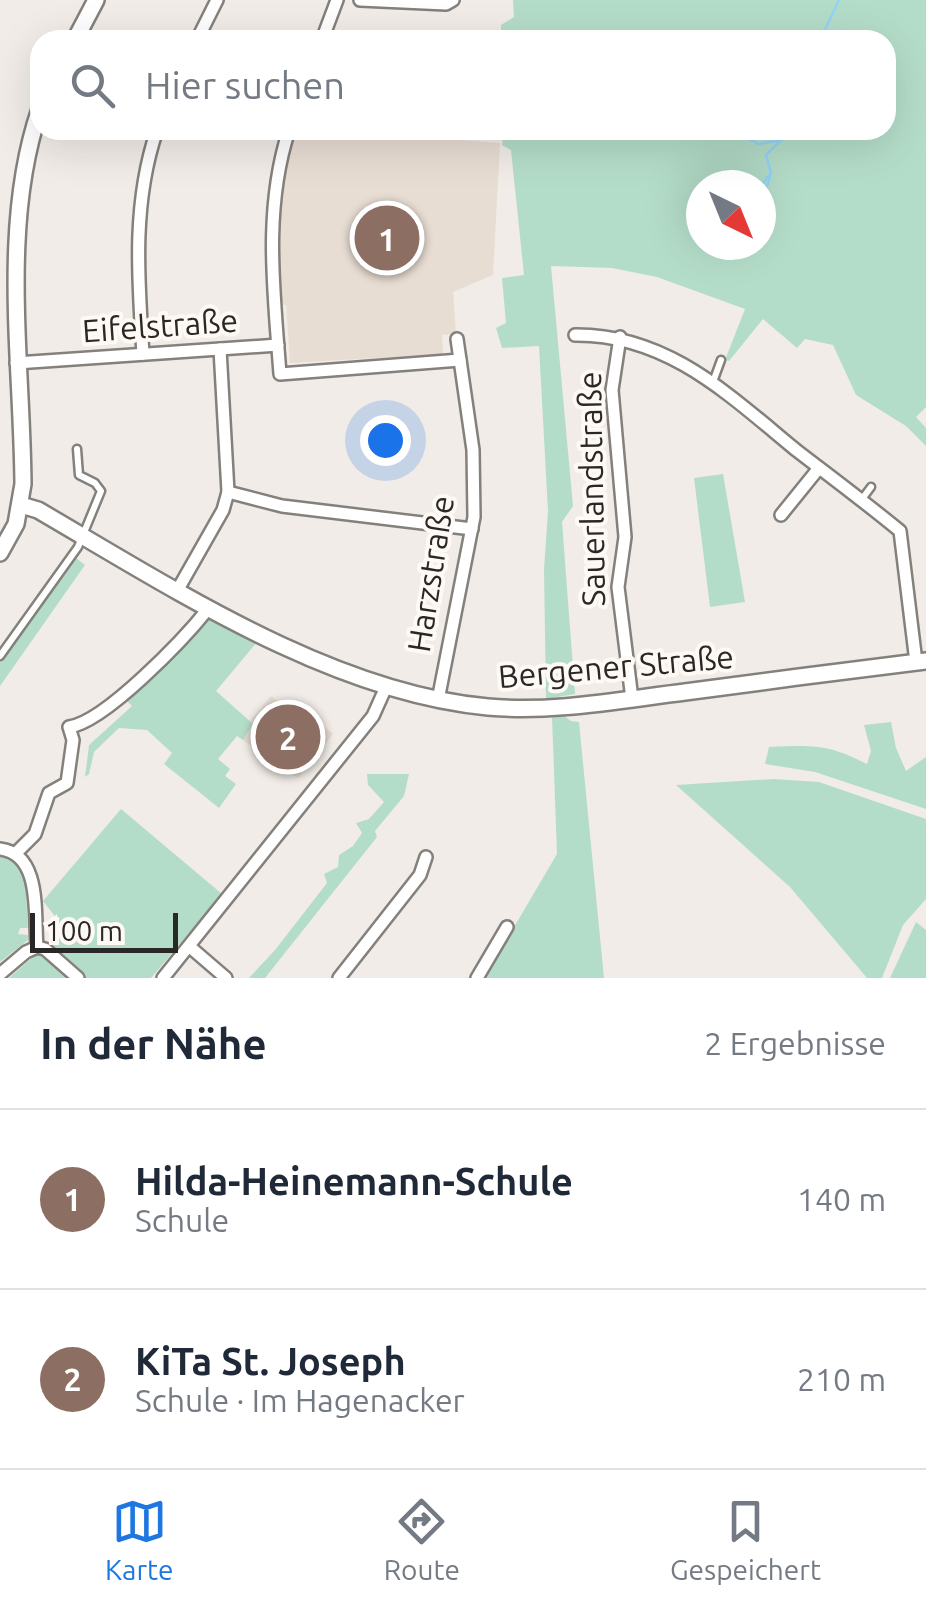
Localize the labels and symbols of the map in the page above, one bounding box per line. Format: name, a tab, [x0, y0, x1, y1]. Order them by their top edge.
north arrow	[686, 170, 776, 260]
pin: 1	[354, 200, 420, 276]
street label: Eifelstraße	[81, 302, 239, 348]
street label: Sauerlandstraße	[571, 371, 611, 607]
your location	[360, 415, 411, 466]
street label: Harzstraße	[400, 493, 460, 654]
street label: Bergener Straße	[497, 638, 735, 694]
pin: 2	[256, 700, 320, 774]
scale bar	[30, 908, 178, 953]

